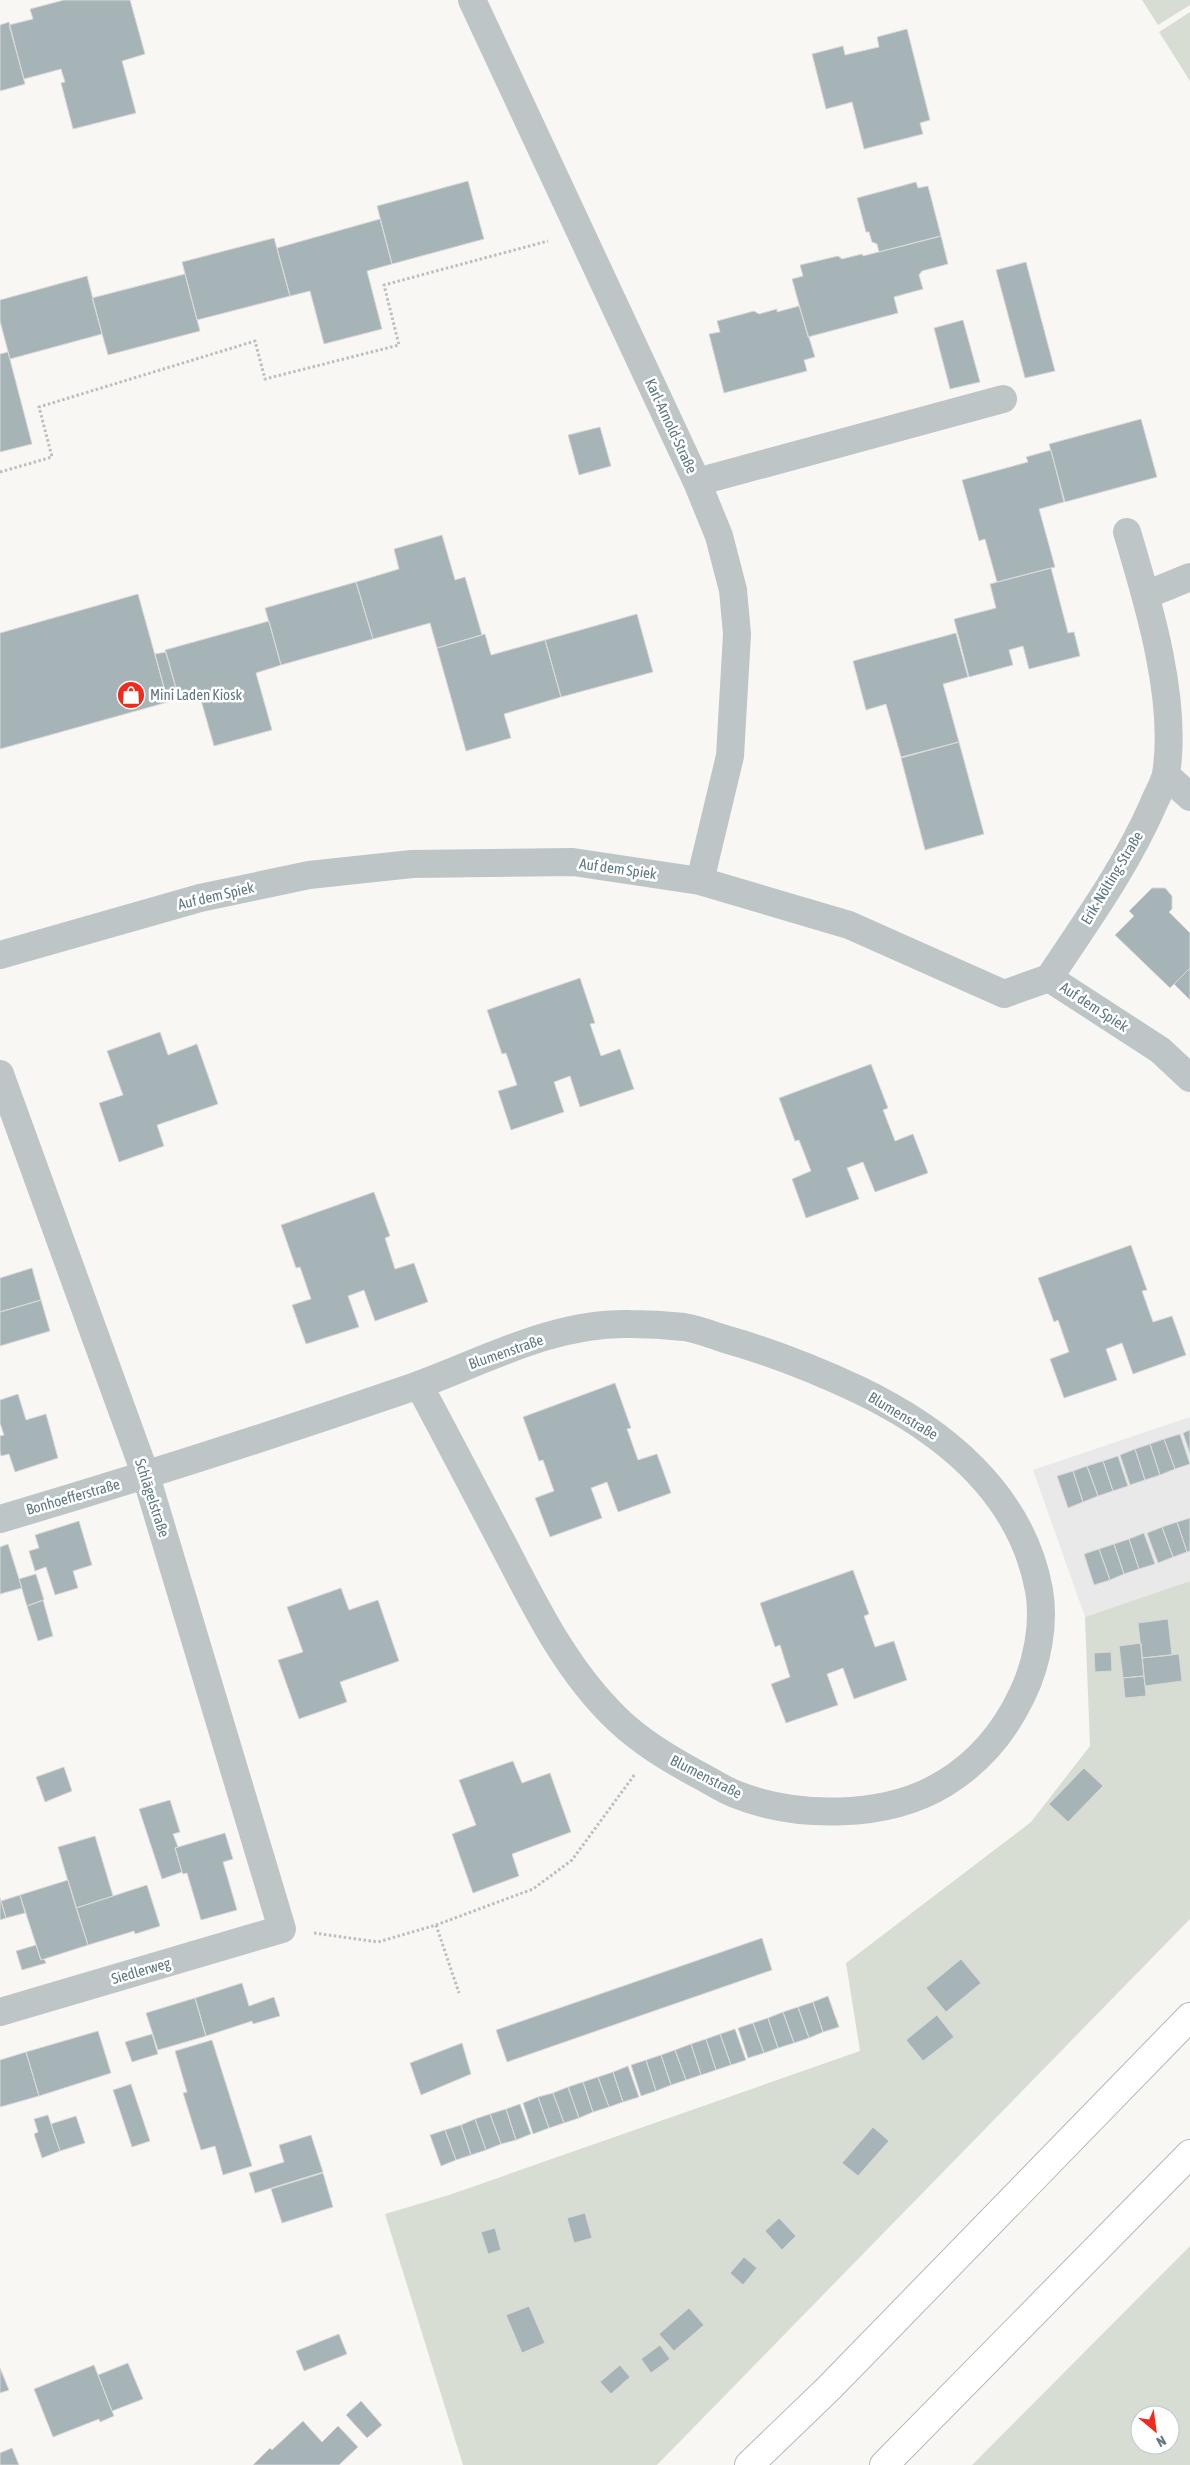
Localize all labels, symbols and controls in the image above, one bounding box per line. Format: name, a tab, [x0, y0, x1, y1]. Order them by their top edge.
street label: Karl-Arnold-Straße	[642, 376, 701, 476]
shop icon: Mini Laden Kiosk	[116, 680, 146, 710]
place label: Mini Laden Kiosk	[150, 686, 242, 703]
street label: Erik-Nölting-Straße	[1077, 828, 1146, 927]
street label: Auf dem Spiek	[578, 855, 658, 882]
street label: Auf dem Spiek	[176, 878, 256, 913]
street label: Auf dem Spiek	[1057, 978, 1132, 1035]
street label: Blumenstraße	[466, 1331, 546, 1372]
street label: Blumenstraße	[866, 1388, 941, 1443]
street label: Schlägelstraße	[132, 1456, 173, 1539]
street label: Bonhoefferstraße	[24, 1475, 122, 1518]
street label: Blumenstraße	[668, 1751, 745, 1802]
street label: Siedlerweg	[109, 1954, 173, 1987]
north arrow	[1130, 2405, 1180, 2455]
text: N	[1154, 2432, 1169, 2450]

